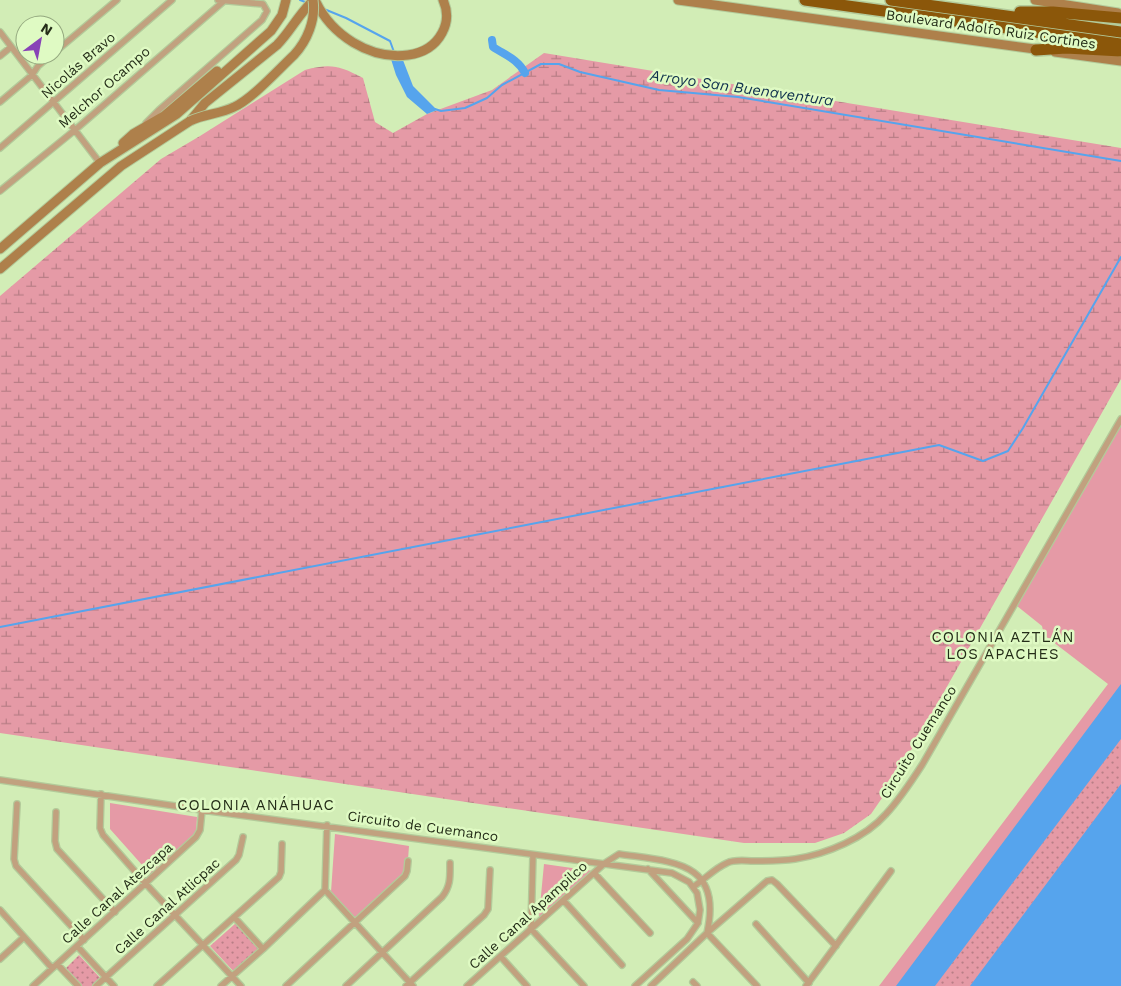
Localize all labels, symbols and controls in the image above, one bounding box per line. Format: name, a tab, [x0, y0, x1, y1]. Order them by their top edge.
street label: Boulevard Adolfo Ruiz Cortines	[885, 6, 1097, 52]
north arrow	[15, 15, 65, 65]
street label: Nicolás Bravo	[38, 28, 118, 102]
street label: Melchor Ocampo	[55, 43, 153, 131]
water label: Arroyo San Buenaventura	[648, 66, 835, 110]
district label: COLONIA AZTLÁN LOS APACHES	[932, 628, 1074, 663]
street label: Circuito Cuemanco	[877, 682, 959, 802]
district label: COLONIA ANÁHUAC	[177, 796, 335, 814]
street label: Circuito de Cuemanco	[347, 807, 499, 845]
street label: Calle Canal Atezcapa	[58, 839, 176, 947]
street label: Calle Canal Atlicpac	[111, 854, 223, 957]
street label: Calle Canal Apampilco	[466, 858, 590, 972]

